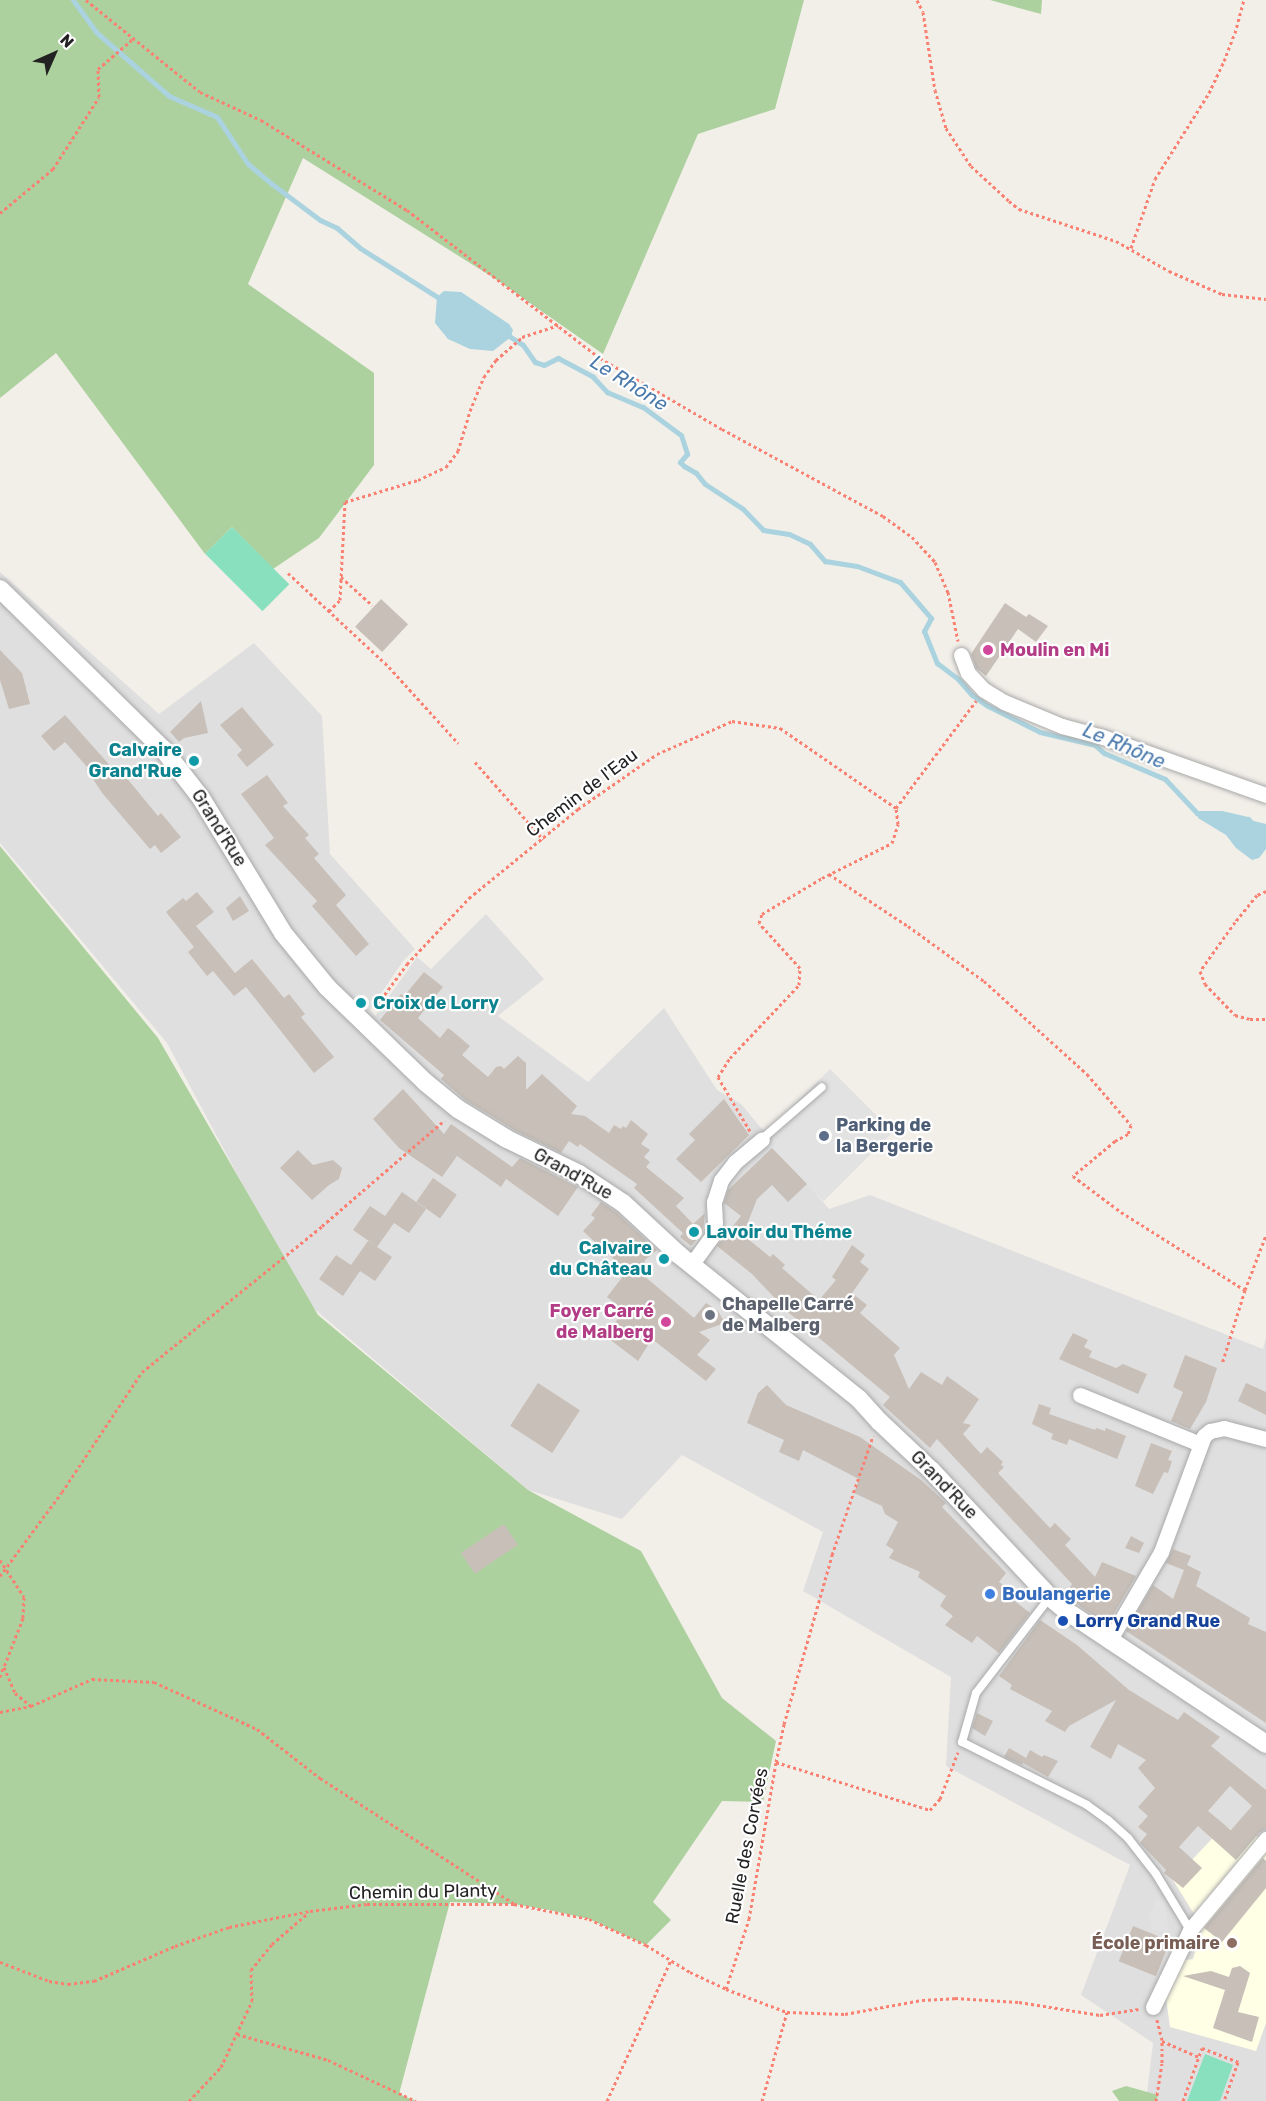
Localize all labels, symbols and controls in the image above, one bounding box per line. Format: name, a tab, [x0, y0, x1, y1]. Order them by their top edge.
north arrow	[24, 24, 84, 84]
text: N	[56, 30, 78, 52]
water label: Le Rhône	[586, 350, 672, 416]
place label: Moulin en Mi	[1000, 639, 1109, 661]
marker: Moulin en Mi	[981, 643, 995, 657]
water label: Le Rhône	[1079, 718, 1169, 774]
place label: Calvaire Grand'Rue	[88, 740, 182, 783]
street label: Chemin de l'Eau	[522, 744, 642, 842]
marker: Calvaire Grand'Rue	[187, 754, 201, 768]
street label: Grand'Rue	[187, 785, 251, 871]
place label: Croix de Lorry	[373, 992, 499, 1014]
marker: Croix de Lorry	[354, 996, 368, 1010]
place label: Parking de la Bergerie	[836, 1115, 933, 1158]
marker: Parking de la Bergerie	[817, 1129, 831, 1143]
street label: Grand'Rue	[530, 1143, 616, 1205]
place label: Lavoir du Théme	[706, 1221, 853, 1243]
marker: Lavoir du Théme	[687, 1225, 701, 1239]
place label: Calvaire du Château	[549, 1238, 652, 1280]
marker: Calvaire du Château	[657, 1252, 671, 1266]
place label: Chapelle Carré de Malberg	[722, 1294, 854, 1336]
place label: Foyer Carré de Malberg	[549, 1301, 654, 1344]
marker: Chapelle Carré de Malberg	[703, 1308, 717, 1322]
marker: Foyer Carré de Malberg	[659, 1315, 673, 1329]
street label: Grand'Rue	[906, 1446, 982, 1524]
place label: Boulangerie	[1002, 1583, 1111, 1605]
marker: Boulangerie	[983, 1587, 997, 1601]
place label: Lorry Grand Rue	[1075, 1610, 1221, 1632]
marker: Lorry Grand Rue	[1056, 1614, 1070, 1628]
street label: Ruelle des Corvées	[721, 1766, 773, 1926]
street label: Chemin du Planty	[349, 1880, 497, 1904]
place label: École primaire	[1092, 1932, 1220, 1954]
marker: École primaire	[1225, 1936, 1239, 1950]

